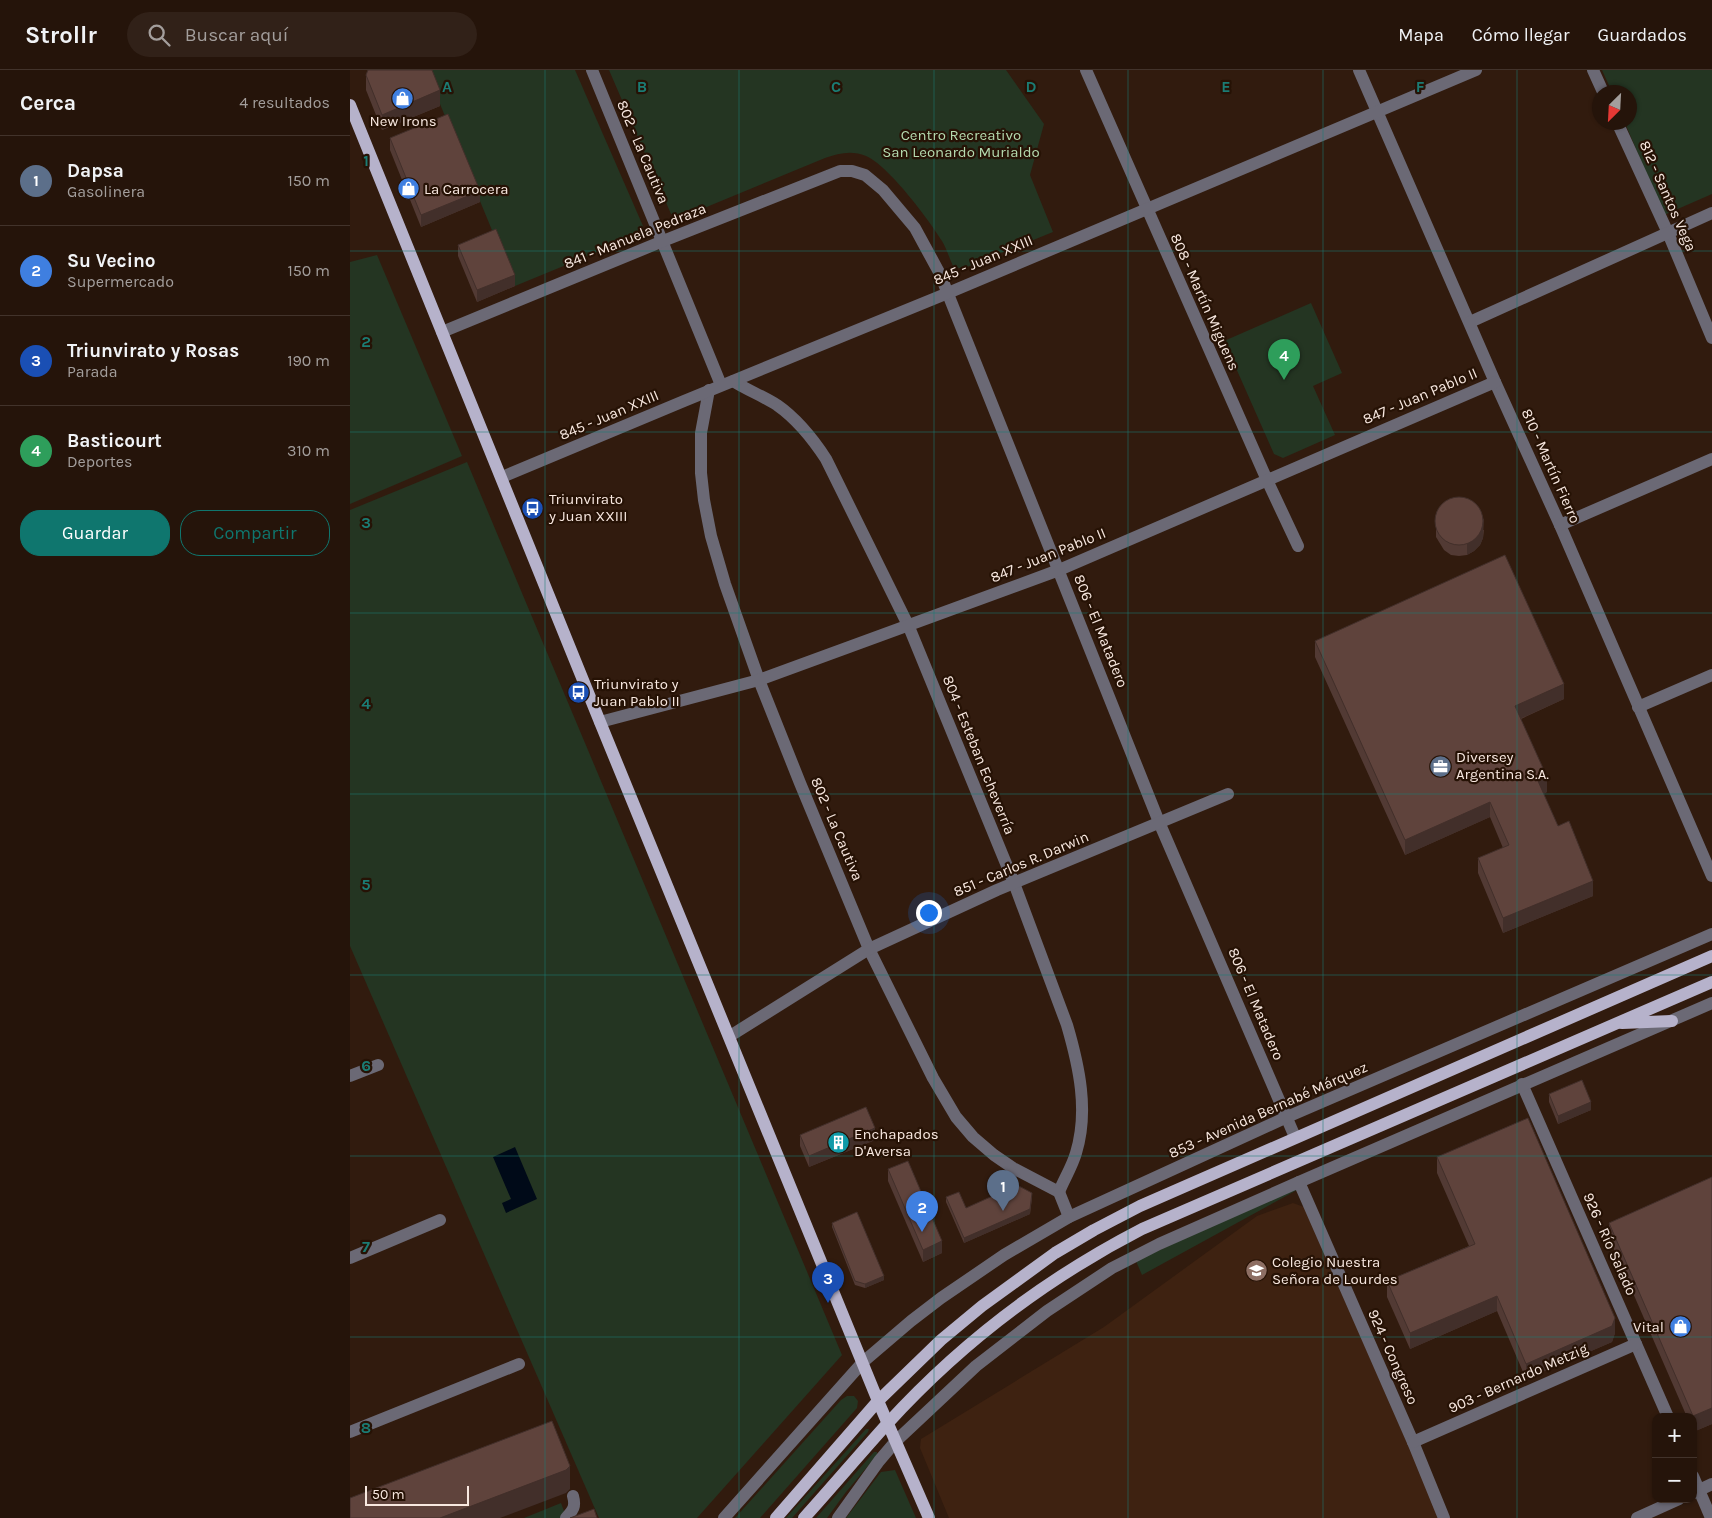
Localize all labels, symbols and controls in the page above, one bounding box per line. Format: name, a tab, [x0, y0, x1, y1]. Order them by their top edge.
search box	[127, 12, 477, 57]
text: Strollr	[25, 21, 97, 49]
icon: search	[145, 21, 173, 49]
text: Buscar aquí	[185, 24, 289, 46]
text: Mapa	[1398, 24, 1444, 46]
text: Cómo llegar	[1472, 24, 1570, 46]
text: Guardados	[1598, 24, 1687, 46]
text: A	[442, 77, 452, 96]
text: B	[637, 77, 647, 96]
text: C	[831, 77, 841, 96]
text: D	[1026, 77, 1037, 96]
text: E	[1221, 77, 1231, 96]
text: F	[1416, 77, 1425, 96]
north arrow	[1592, 85, 1637, 130]
shop icon: New Irons	[391, 86, 415, 110]
text: Cerca	[20, 91, 76, 115]
text: 4 resultados	[239, 93, 330, 112]
street label: 802 - La Cautiva	[613, 98, 673, 206]
place label: New Irons	[369, 112, 437, 130]
park label: Centro Recreativo San Leonardo Murialdo	[882, 126, 1040, 161]
street label: 812 - Santos Vega	[1636, 138, 1700, 254]
text: 1	[363, 151, 369, 170]
text: Dapsa	[67, 160, 124, 182]
text: 1	[33, 171, 39, 190]
text: 150 m	[287, 171, 330, 190]
shop icon: La Carrocera	[396, 177, 420, 201]
place label: La Carrocera	[424, 180, 508, 198]
text: Gasolinera	[67, 182, 145, 201]
street label: 841 - Manuela Pedraza	[561, 199, 709, 273]
street label: 845 - Juan XXIII	[931, 231, 1035, 289]
street label: 808 - Martín Miguens	[1167, 231, 1243, 373]
text: Su Vecino	[67, 250, 155, 272]
text: 2	[31, 261, 41, 280]
text: 150 m	[287, 261, 330, 280]
text: Supermercado	[67, 272, 174, 291]
text: 2	[361, 332, 371, 351]
pin: 4	[1268, 339, 1300, 380]
text: Triunvirato y Rosas	[67, 340, 239, 362]
text: 3	[31, 351, 41, 370]
text: 190 m	[287, 351, 330, 370]
text: Parada	[67, 362, 118, 381]
street label: 847 - Juan Pablo II	[1360, 364, 1480, 428]
street label: 845 - Juan XXIII	[557, 386, 661, 444]
street label: 810 - Martín Fierro	[1518, 406, 1584, 526]
text: Basticourt	[67, 430, 162, 452]
text: 4	[31, 441, 41, 460]
text: 310 m	[287, 441, 330, 460]
text: Deportes	[67, 452, 132, 471]
place label: Triunvirato y Juan XXIII	[548, 490, 627, 525]
bus stop icon: Triunvirato y Juan XXIII	[521, 496, 545, 520]
button: Guardar	[20, 510, 170, 556]
button: Compartir	[180, 510, 330, 556]
text: 3	[361, 513, 371, 532]
street label: 847 - Juan Pablo II	[988, 524, 1108, 586]
street label: 806 - El Matadero	[1070, 572, 1132, 690]
street label: 804 - Esteban Echeverría	[939, 673, 1019, 837]
place label: Triunvirato y Juan Pablo II	[594, 675, 680, 710]
bus stop icon: Triunvirato y Juan Pablo II	[566, 681, 590, 705]
text: 4	[361, 694, 371, 713]
place label: Diversey Argentina S.A.	[1456, 748, 1549, 783]
office icon: Diversey Argentina S.A.	[1428, 754, 1452, 778]
street label: 802 - La Cautiva	[807, 775, 867, 883]
street label: 851 - Carlos R. Darwin	[951, 827, 1091, 901]
text: 5	[361, 875, 371, 894]
your location	[916, 900, 942, 926]
street label: 806 - El Matadero	[1224, 945, 1288, 1063]
text: 6	[361, 1056, 371, 1075]
street label: 853 - Avenida Bernabé Márquez	[1166, 1058, 1370, 1162]
place label: Enchapados D'Aversa	[854, 1125, 939, 1160]
building icon: Enchapados D'Aversa	[826, 1131, 850, 1155]
pin: 1	[987, 1170, 1019, 1211]
street label: 926 - Río Salado	[1579, 1190, 1641, 1298]
pin: 2	[906, 1191, 938, 1232]
text: 7	[362, 1237, 370, 1256]
place label: Colegio Nuestra Señora de Lourdes	[1272, 1253, 1398, 1288]
school or university icon: Colegio Nuestra Señora de Lourdes	[1244, 1259, 1268, 1283]
pin: 3	[812, 1262, 844, 1303]
street label: 924 - Congreso	[1364, 1307, 1422, 1407]
shop icon: Vital	[1668, 1315, 1692, 1339]
place label: Vital	[1633, 1318, 1664, 1336]
street label: 903 - Bernardo Metzig	[1445, 1339, 1591, 1417]
map controls	[1652, 1413, 1697, 1503]
button: +	[1652, 1413, 1697, 1458]
text: 8	[361, 1418, 371, 1437]
button: −	[1652, 1458, 1697, 1503]
scale bar	[365, 1483, 469, 1506]
text: 50 m	[372, 1486, 405, 1503]

